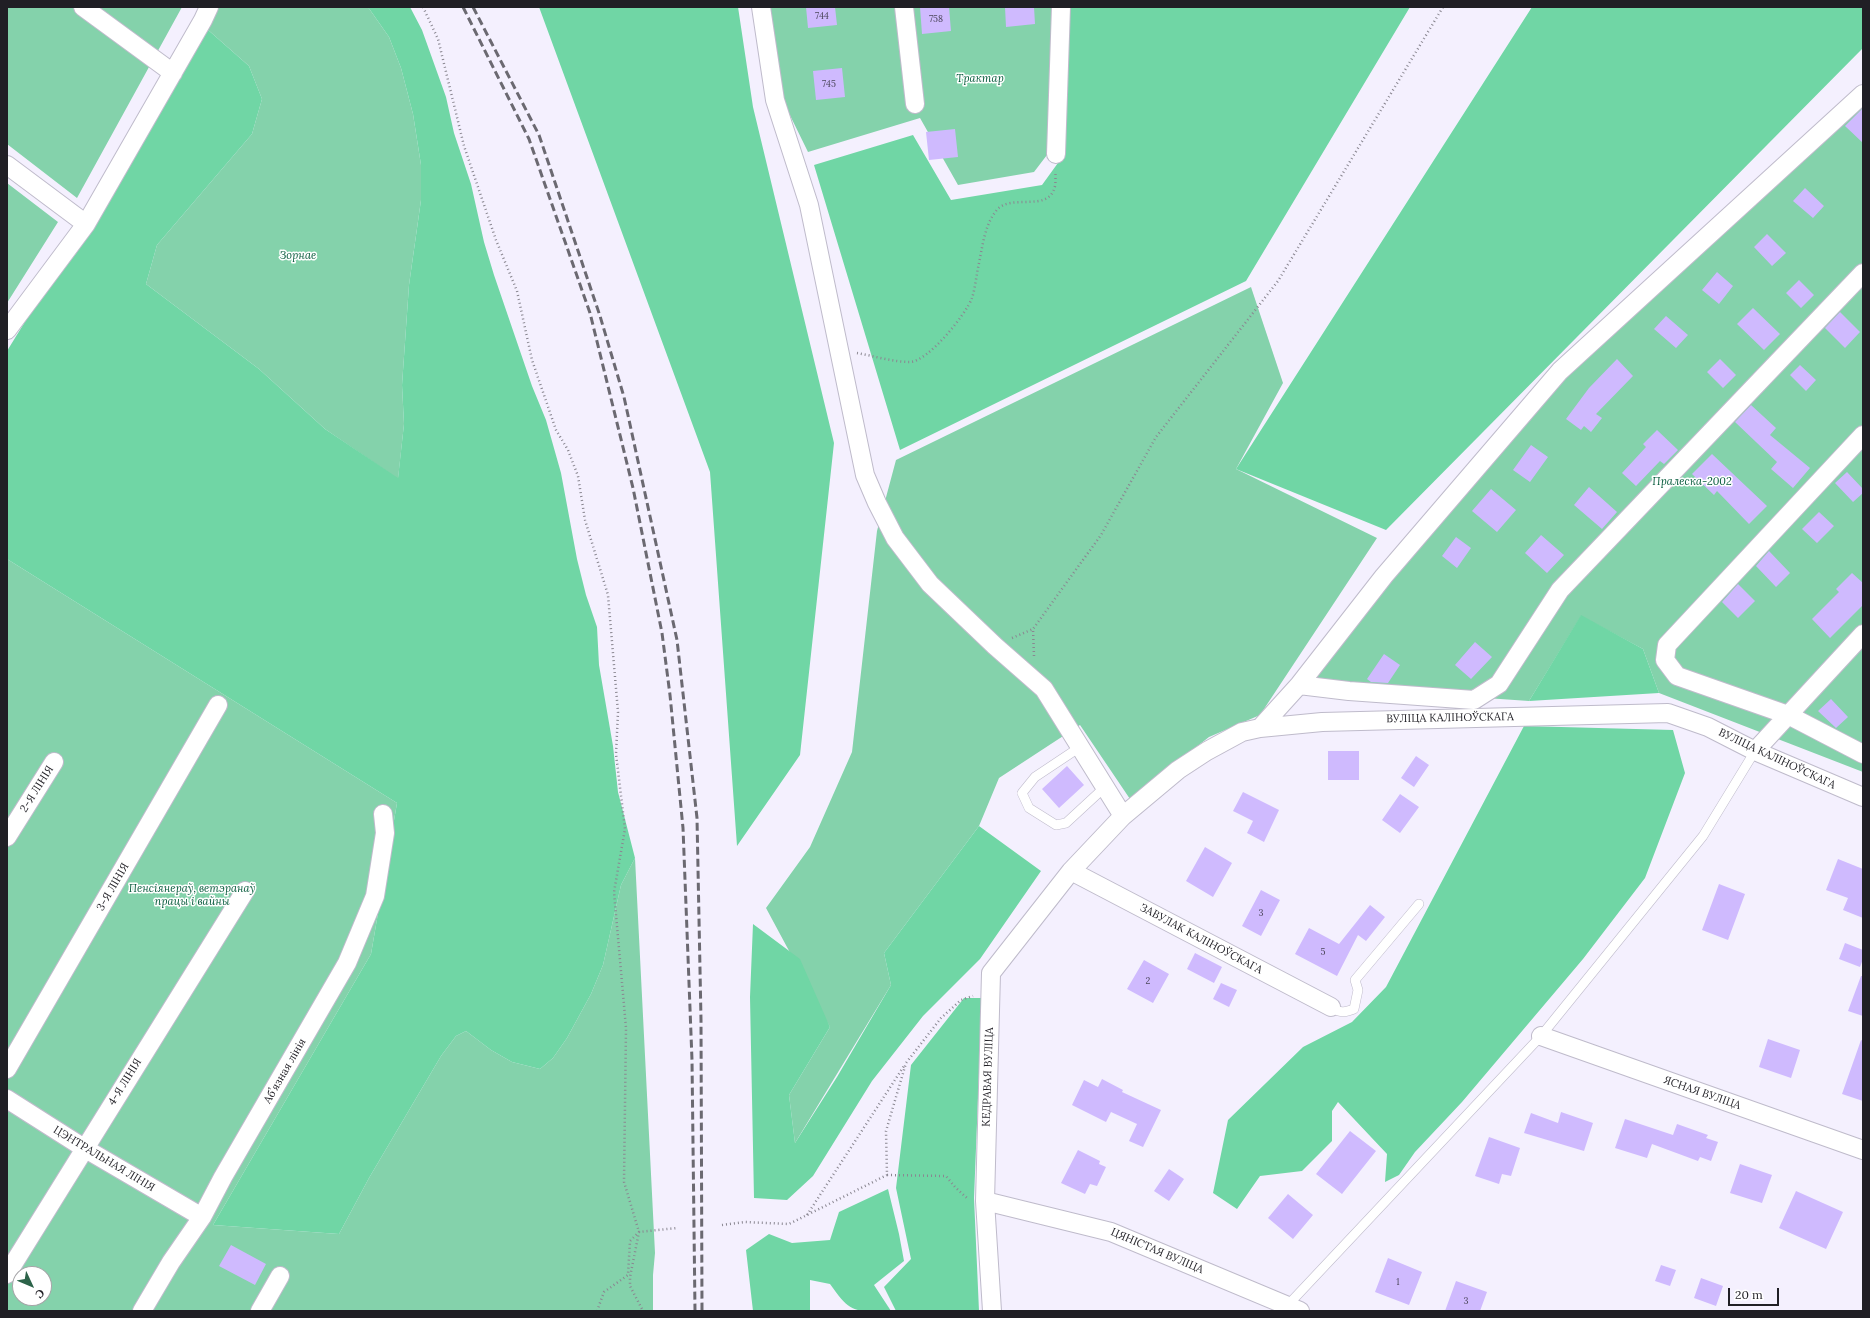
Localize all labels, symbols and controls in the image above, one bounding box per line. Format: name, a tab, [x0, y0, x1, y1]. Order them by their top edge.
house number: 744	[815, 11, 829, 21]
house number: 758	[929, 14, 943, 24]
park label: Трактар	[956, 72, 1004, 86]
house number: 745	[822, 79, 836, 89]
park label: Зорнае	[280, 249, 316, 263]
park label: Пралеска-2002	[1652, 475, 1732, 489]
street label: ВУЛІЦА КАЛІНОЎСКАГА	[1386, 710, 1514, 726]
street label: ВУЛІЦА КАЛІНОЎСКАГА	[1716, 726, 1838, 792]
street label: 2-Я ЛІНІЯ	[18, 763, 56, 815]
street label: 3-Я ЛІНІЯ	[94, 861, 132, 913]
park label: Пенсіянераў, ветэранаў працы і вайны	[129, 882, 255, 908]
street label: ЗАВУЛАК КАЛІНОЎСКАГА	[1137, 901, 1265, 977]
house number: 3	[1258, 908, 1264, 918]
house number: 5	[1321, 947, 1325, 957]
house number: 2	[1146, 976, 1150, 986]
street label: КЕДРАВАЯ ВУЛІЦА	[980, 1027, 996, 1127]
street label: Абʼязная лінія	[261, 1036, 309, 1106]
street label: 4-Я ЛІНІЯ	[105, 1056, 145, 1108]
street label: ЯСНАЯ ВУЛІЦА	[1662, 1074, 1742, 1112]
street label: ЦЭНТРАЛЬНАЯ ЛІНІЯ	[51, 1123, 157, 1195]
street label: ЦЯНІСТАЯ ВУЛІЦА	[1109, 1225, 1205, 1277]
north arrow	[12, 1266, 52, 1306]
house number: 1	[1396, 1277, 1400, 1287]
scale bar	[1730, 1280, 1781, 1306]
text: С	[32, 1286, 48, 1301]
text: 20 m	[1735, 1287, 1763, 1302]
house number: 3	[1463, 1296, 1469, 1306]

